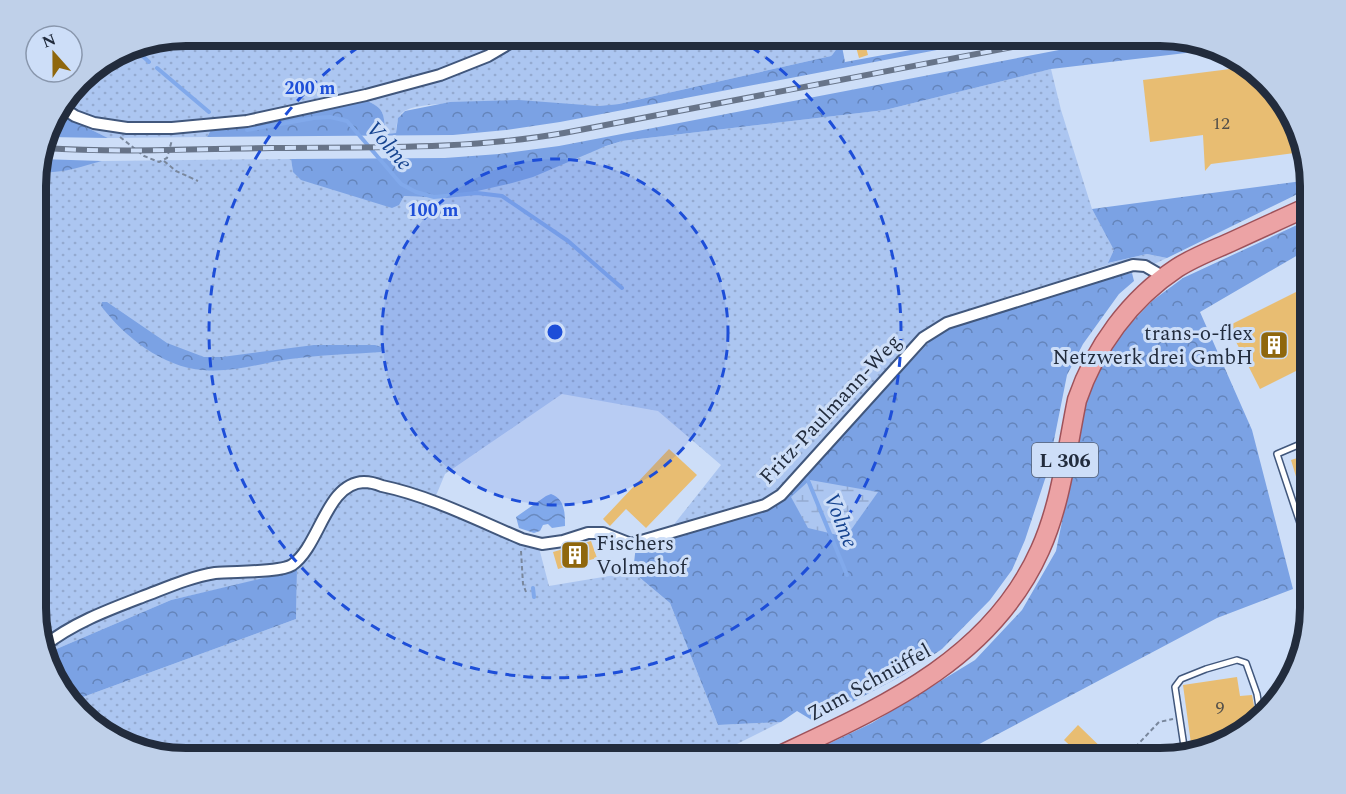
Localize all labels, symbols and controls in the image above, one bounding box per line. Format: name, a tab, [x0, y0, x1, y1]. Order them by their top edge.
north arrow	[24, 24, 84, 84]
text: N	[39, 27, 59, 54]
text: 200 m	[284, 75, 336, 102]
house number: 12	[1212, 110, 1230, 137]
water label: Volme	[358, 114, 420, 178]
text: 100 m	[407, 197, 459, 224]
place label: trans-o-flex Netzwerk drei GmbH	[1052, 318, 1253, 374]
centre of rings	[545, 322, 565, 342]
street label: Fritz-Paulmann-Weg	[752, 327, 909, 492]
building icon: trans-o-flex Netzwerk drei GmbH	[1258, 329, 1290, 361]
road number: L 306	[1032, 443, 1098, 477]
water label: Volme	[815, 488, 867, 553]
place label: Fischers Volmehof	[596, 528, 689, 584]
building icon: Fischers Volmehof	[559, 539, 591, 571]
street label: Zum Schnüffel	[802, 636, 937, 730]
house number: 9	[1216, 694, 1225, 721]

